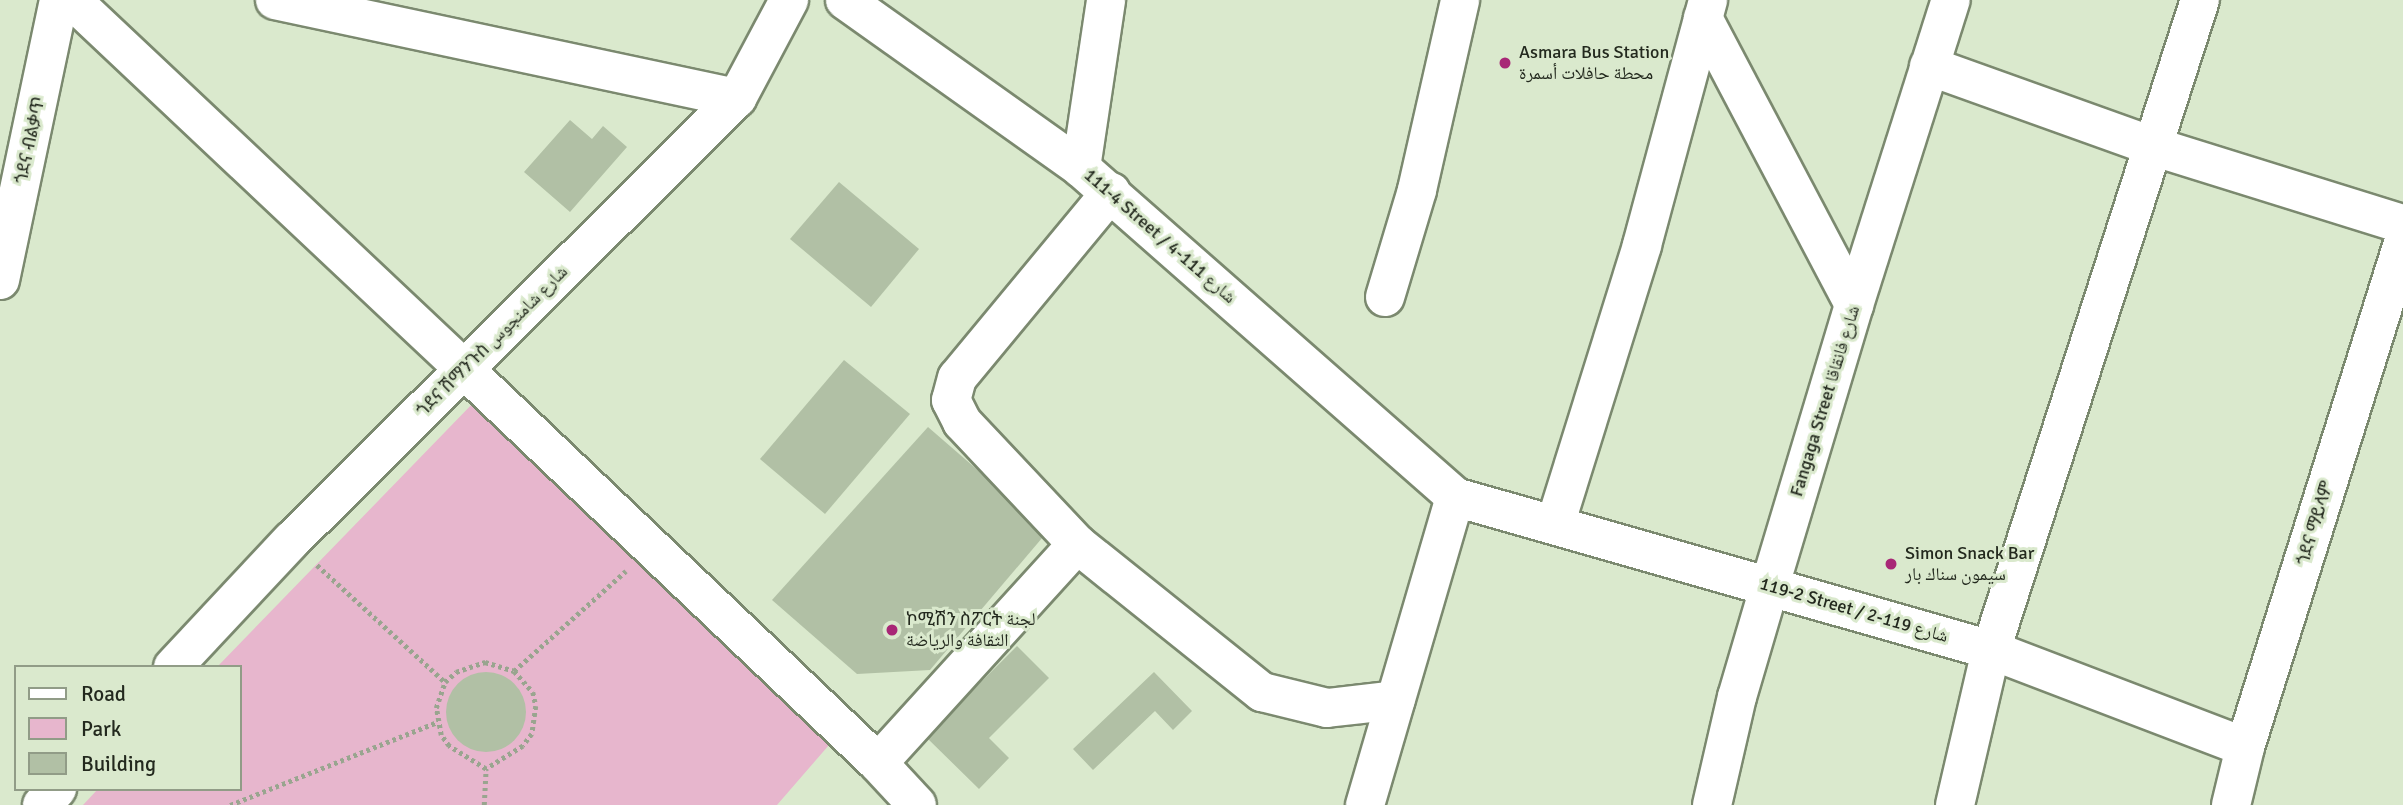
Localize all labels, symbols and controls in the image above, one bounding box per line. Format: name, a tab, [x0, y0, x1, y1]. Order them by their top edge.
place label: Asmara Bus Station محطة حافلات أسمرة	[1519, 42, 1669, 84]
marker: Asmara Bus Station محطة حافلات أسمرة	[1497, 55, 1513, 71]
street label: ጎደና ብልቃጥ	[10, 95, 50, 185]
street label: 111-4 Street / شارع 111-4	[1080, 164, 1240, 308]
street label: ጎደና ሽማንጉስ شارع شامنجوس	[412, 261, 572, 421]
street label: Fangaga Street شارع فانقاقا	[1786, 303, 1864, 499]
street label: ጎደና ማይላም	[2292, 478, 2338, 568]
place label: Simon Snack Bar سيمون سناك بار	[1905, 543, 2034, 586]
marker: Simon Snack Bar سيمون سناك بار	[1883, 556, 1899, 572]
street label: 119-2 Street / شارع 119-2	[1757, 573, 1951, 647]
place label: ኮሚሽን ስፖርት لجنة الثقافة والرياضة	[906, 609, 1035, 652]
marker: ኮሚሽን ስፖርት لجنة الثقافة والرياضة	[884, 622, 900, 638]
legend	[14, 665, 242, 791]
text: Road	[81, 681, 126, 707]
text: Park	[81, 716, 121, 742]
text: Building	[81, 751, 156, 777]

